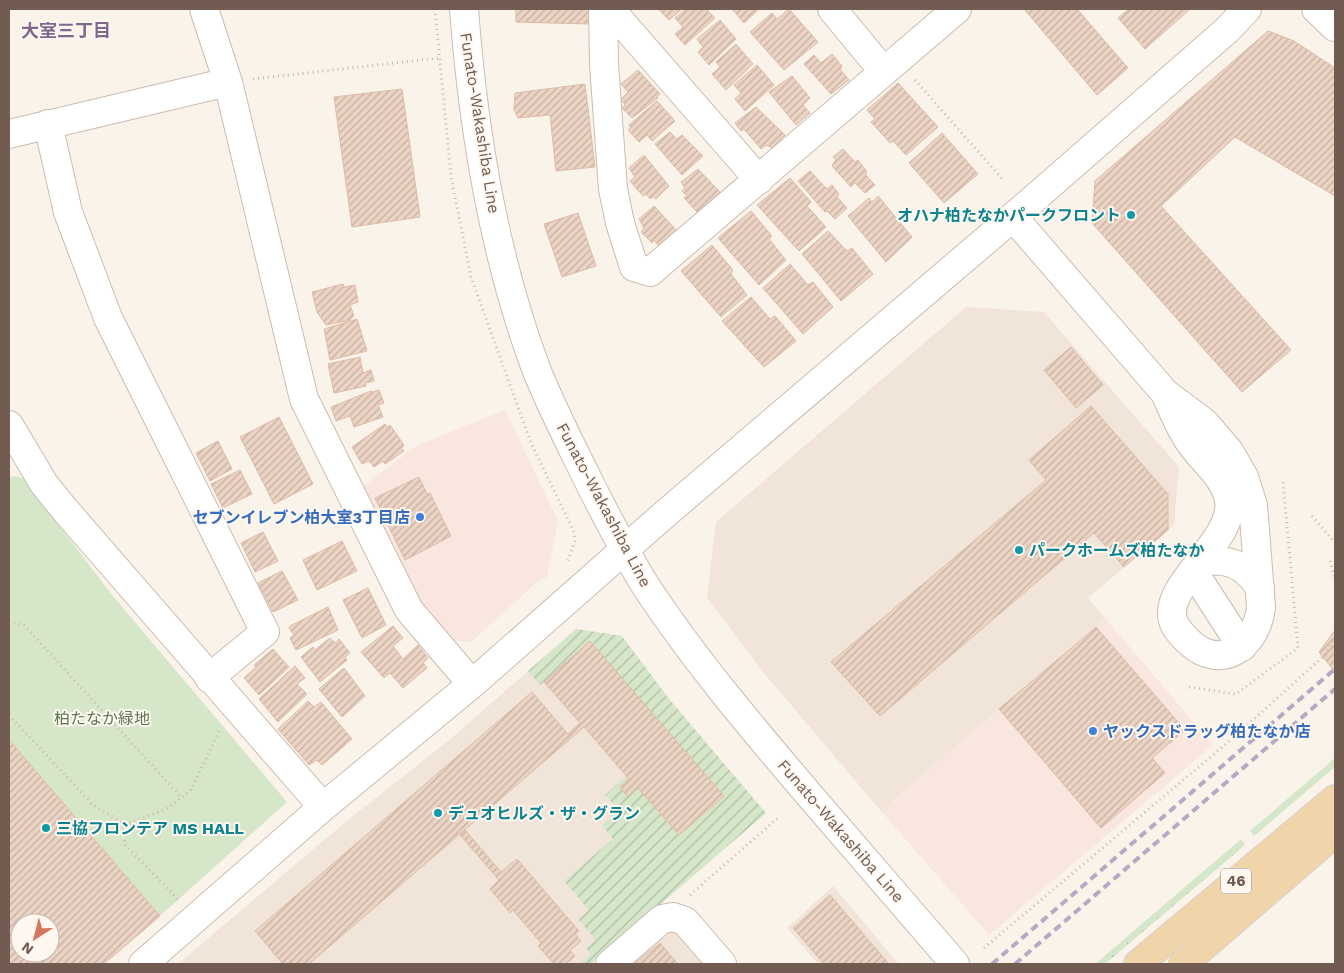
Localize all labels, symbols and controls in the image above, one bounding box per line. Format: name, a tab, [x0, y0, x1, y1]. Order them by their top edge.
district label: 大室三丁目	[21, 20, 111, 41]
street label: Funato-Wakashiba Line	[456, 31, 504, 215]
place label: オハナ柏たなかパークフロント	[897, 206, 1121, 225]
marker: オハナ柏たなかパークフロント	[1125, 209, 1137, 221]
street label: Funato-Wakashiba Line	[553, 420, 655, 590]
place label: セブンイレブン柏大室3丁目店	[193, 508, 410, 527]
marker: セブンイレブン柏大室3丁目店	[414, 511, 426, 523]
place label: パークホームズ柏たなか	[1029, 541, 1205, 560]
marker: パークホームズ柏たなか	[1013, 544, 1025, 556]
park label: 柏たなか緑地	[54, 709, 150, 728]
place label: ヤックスドラッグ柏たなか店	[1103, 722, 1311, 741]
marker: ヤックスドラッグ柏たなか店	[1087, 725, 1099, 737]
street label: Funato-Wakashiba Line	[774, 756, 908, 906]
place label: デュオヒルズ・ザ・グラン	[448, 804, 640, 823]
marker: デュオヒルズ・ザ・グラン	[432, 807, 444, 819]
place label: 三協フロンテア MS HALL	[56, 819, 244, 838]
marker: 三協フロンテア MS HALL	[40, 822, 52, 834]
road number: 46	[1221, 868, 1251, 894]
north arrow	[10, 913, 60, 963]
text: N	[18, 939, 36, 958]

